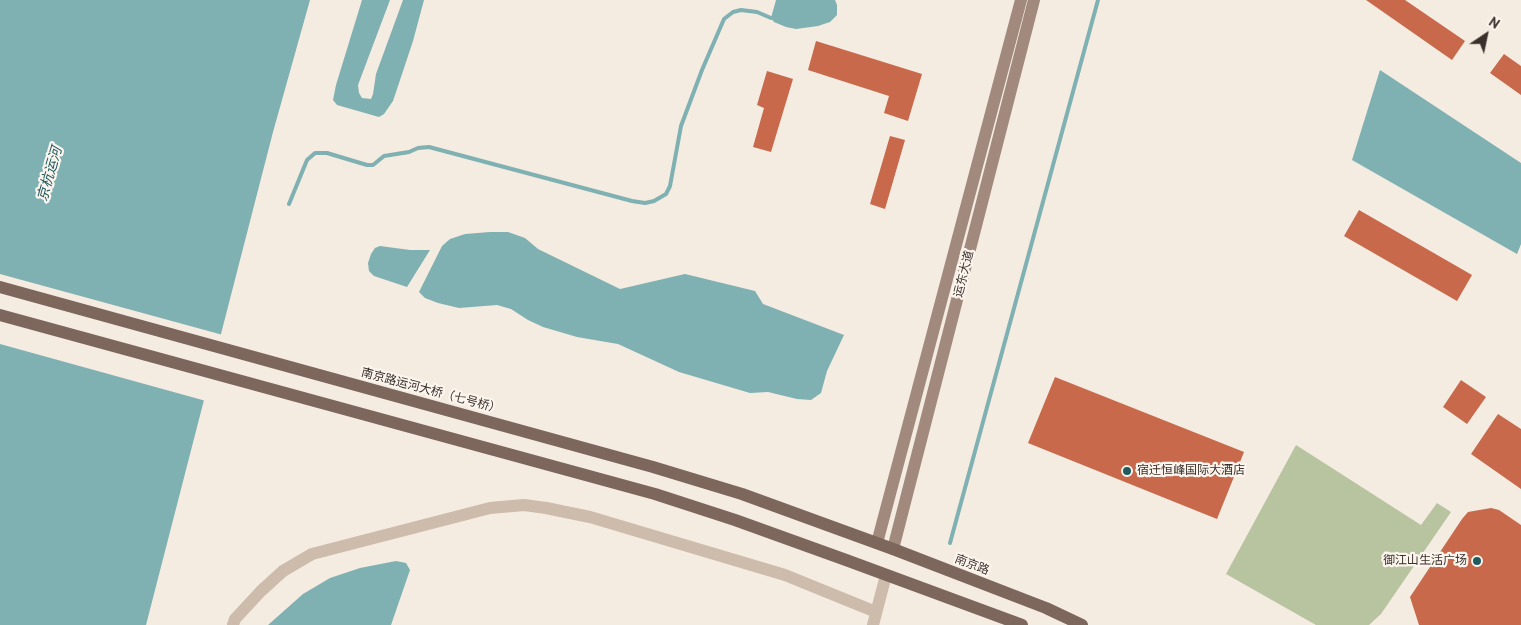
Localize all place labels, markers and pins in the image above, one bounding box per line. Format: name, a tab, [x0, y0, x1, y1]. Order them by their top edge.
place label: 宿迁恒峰国际大酒店	[1137, 464, 1245, 478]
marker: 宿迁恒峰国际大酒店	[1121, 465, 1133, 477]
place label: 御江山生活广场	[1383, 554, 1467, 568]
marker: 御江山生活广场	[1471, 555, 1483, 567]

